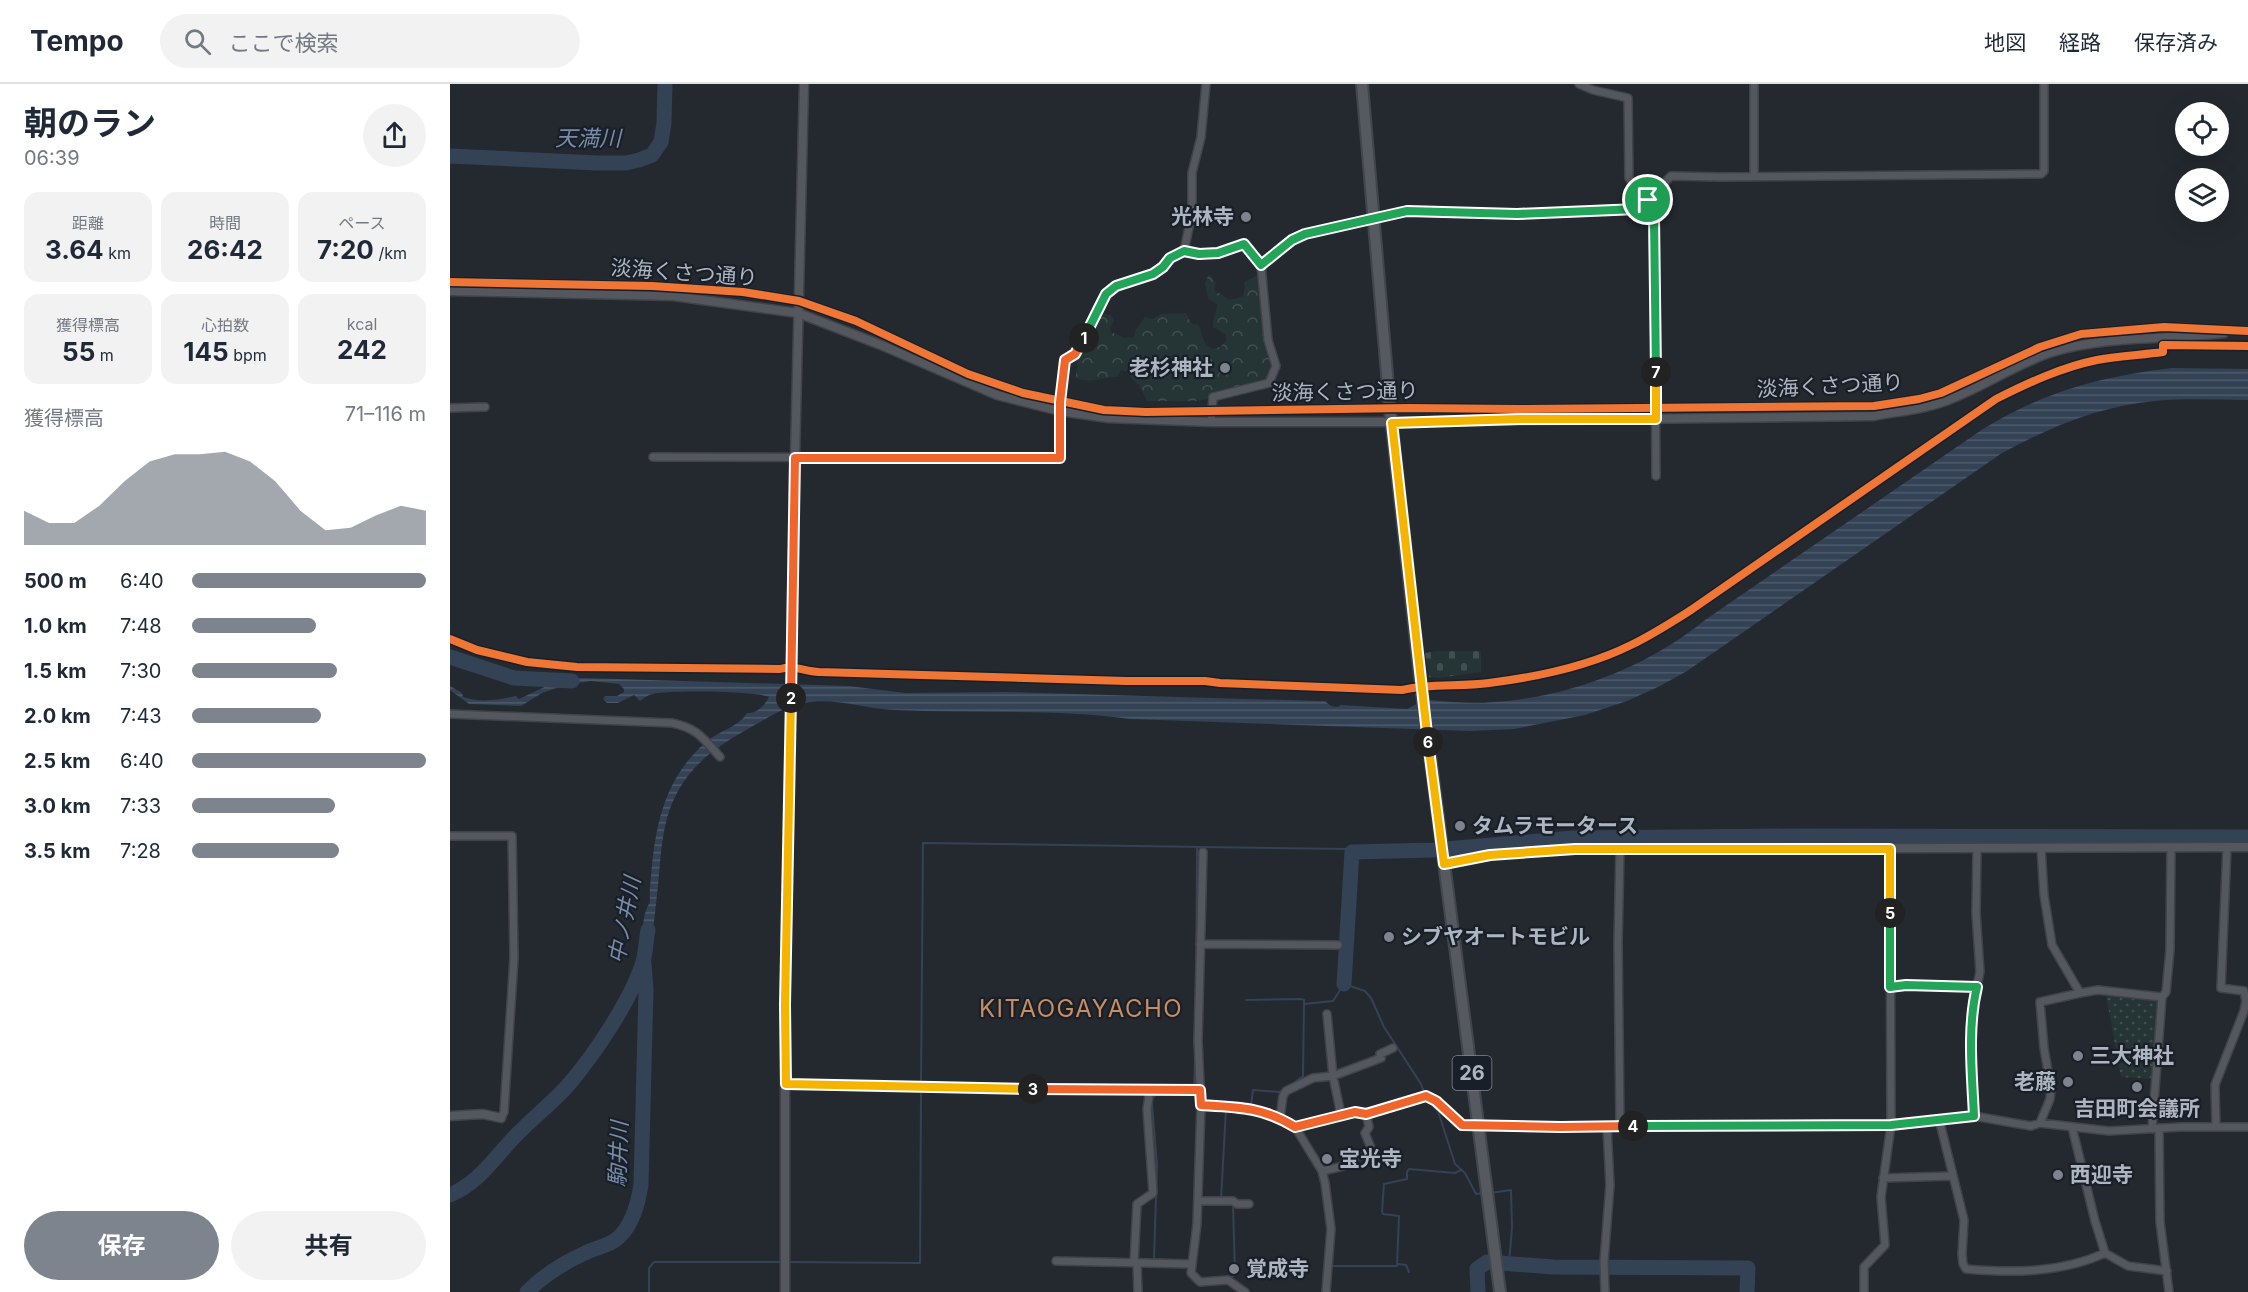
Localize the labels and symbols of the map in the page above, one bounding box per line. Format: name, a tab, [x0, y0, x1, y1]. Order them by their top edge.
water label: 天満川	[555, 125, 623, 151]
pin	[1622, 174, 1673, 225]
place label: 光林寺	[1171, 204, 1234, 229]
marker: 光林寺	[1239, 210, 1253, 224]
street label: 淡海くさつ通り	[610, 255, 758, 290]
pin: 1	[1069, 323, 1099, 353]
place label: 老杉神社	[1129, 355, 1213, 380]
pin: 7	[1641, 357, 1671, 387]
marker: 老杉神社	[1218, 361, 1232, 375]
street label: 淡海くさつ通り	[1756, 369, 1904, 402]
street label: 淡海くさつ通り	[1271, 378, 1419, 405]
pin: 2	[776, 683, 806, 713]
pin: 6	[1413, 727, 1443, 757]
place label: タムラモータース	[1472, 813, 1638, 838]
marker: タムラモータース	[1453, 819, 1467, 833]
water label: 中ノ井川	[603, 872, 646, 966]
pin: 5	[1875, 898, 1905, 928]
place label: シブヤオートモビル	[1401, 924, 1590, 949]
marker: シブヤオートモビル	[1382, 930, 1396, 944]
district label: KITAOGAYACHO	[979, 994, 1183, 1023]
place label: 三大神社	[2090, 1043, 2174, 1068]
marker: 三大神社	[2071, 1049, 2085, 1063]
road number: 26	[1452, 1056, 1492, 1090]
place label: 老藤	[2014, 1069, 2056, 1094]
pin: 3	[1018, 1074, 1048, 1104]
marker: 老藤	[2061, 1075, 2075, 1089]
marker: 吉田町会議所	[2130, 1080, 2144, 1094]
place label: 吉田町会議所	[2074, 1096, 2200, 1121]
pin: 4	[1618, 1111, 1648, 1141]
water label: 駒井川	[604, 1119, 632, 1187]
place label: 宝光寺	[1339, 1146, 1402, 1171]
marker: 宝光寺	[1320, 1152, 1334, 1166]
place label: 西迎寺	[2070, 1162, 2133, 1187]
marker: 西迎寺	[2051, 1168, 2065, 1182]
place label: 覚成寺	[1246, 1256, 1309, 1281]
marker: 覚成寺	[1227, 1262, 1241, 1276]

